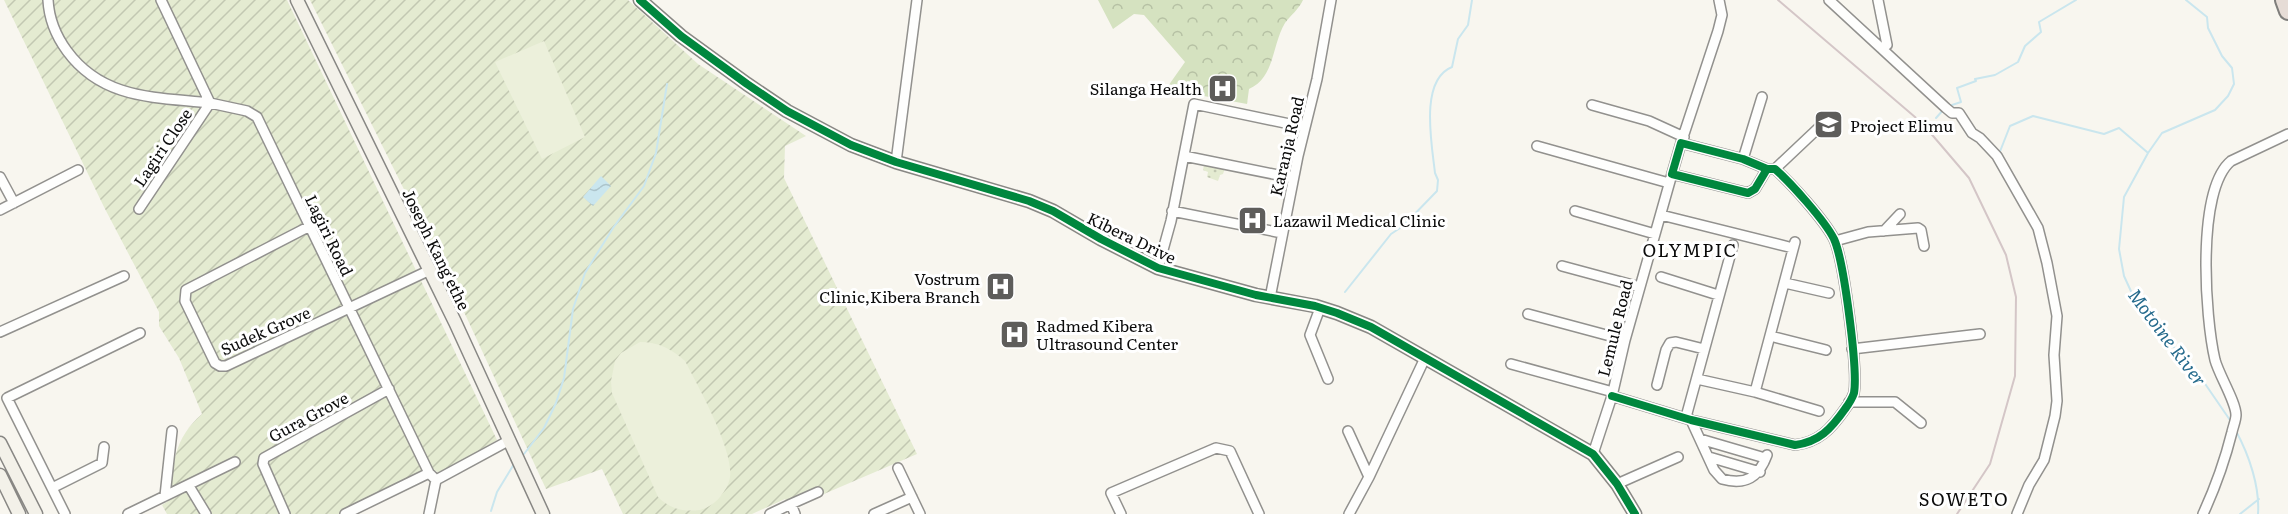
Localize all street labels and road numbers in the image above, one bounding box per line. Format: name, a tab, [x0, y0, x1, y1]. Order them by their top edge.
street label: Karanja Road	[1263, 93, 1309, 198]
street label: Lagiri Close	[127, 103, 197, 191]
street label: Joseph Kang'ethe	[397, 184, 477, 314]
street label: Lagiri Road	[300, 190, 360, 280]
street label: Kibera Drive	[1083, 205, 1181, 269]
street label: Lemule Road	[1590, 277, 1638, 379]
street label: Sudek Grove	[216, 299, 314, 361]
street label: Gura Grove	[264, 385, 352, 447]

